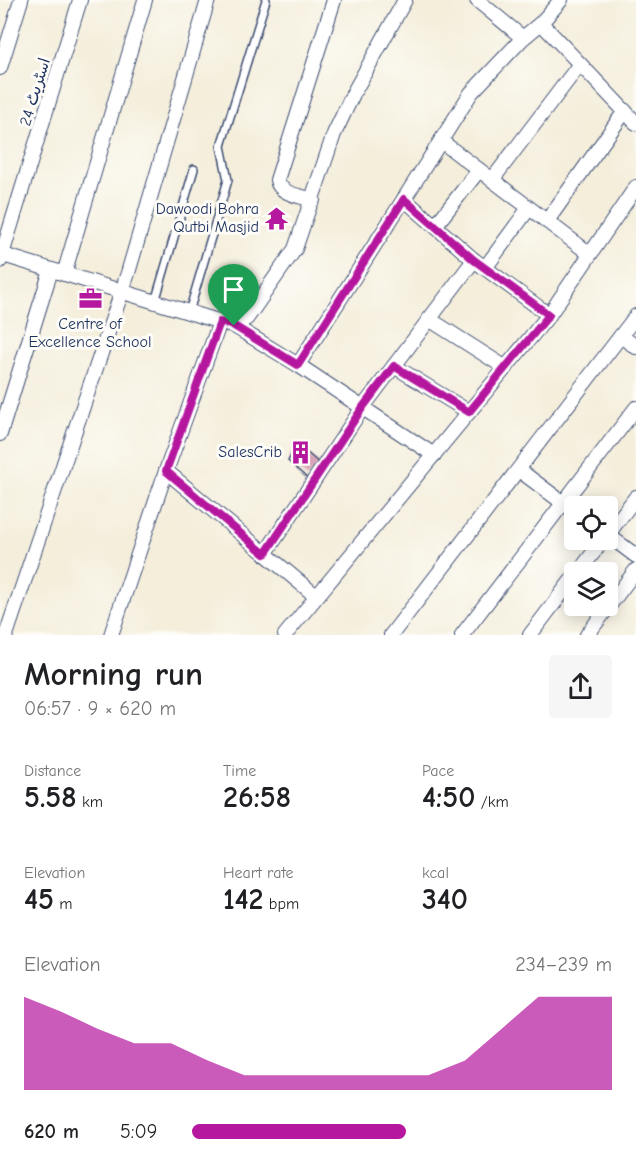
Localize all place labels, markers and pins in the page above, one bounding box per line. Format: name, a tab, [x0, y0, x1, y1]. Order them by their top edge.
place label: Dawoodi Bohra Qutbi Masjid	[156, 200, 259, 236]
temple icon: Dawoodi Bohra Qutbi Masjid	[264, 205, 290, 231]
pin	[208, 264, 259, 326]
office icon: Centre of Excellence School	[77, 286, 103, 312]
place label: Centre of Excellence School	[28, 315, 152, 351]
building icon: SalesCrib	[287, 439, 313, 465]
place label: SalesCrib	[218, 443, 282, 461]

